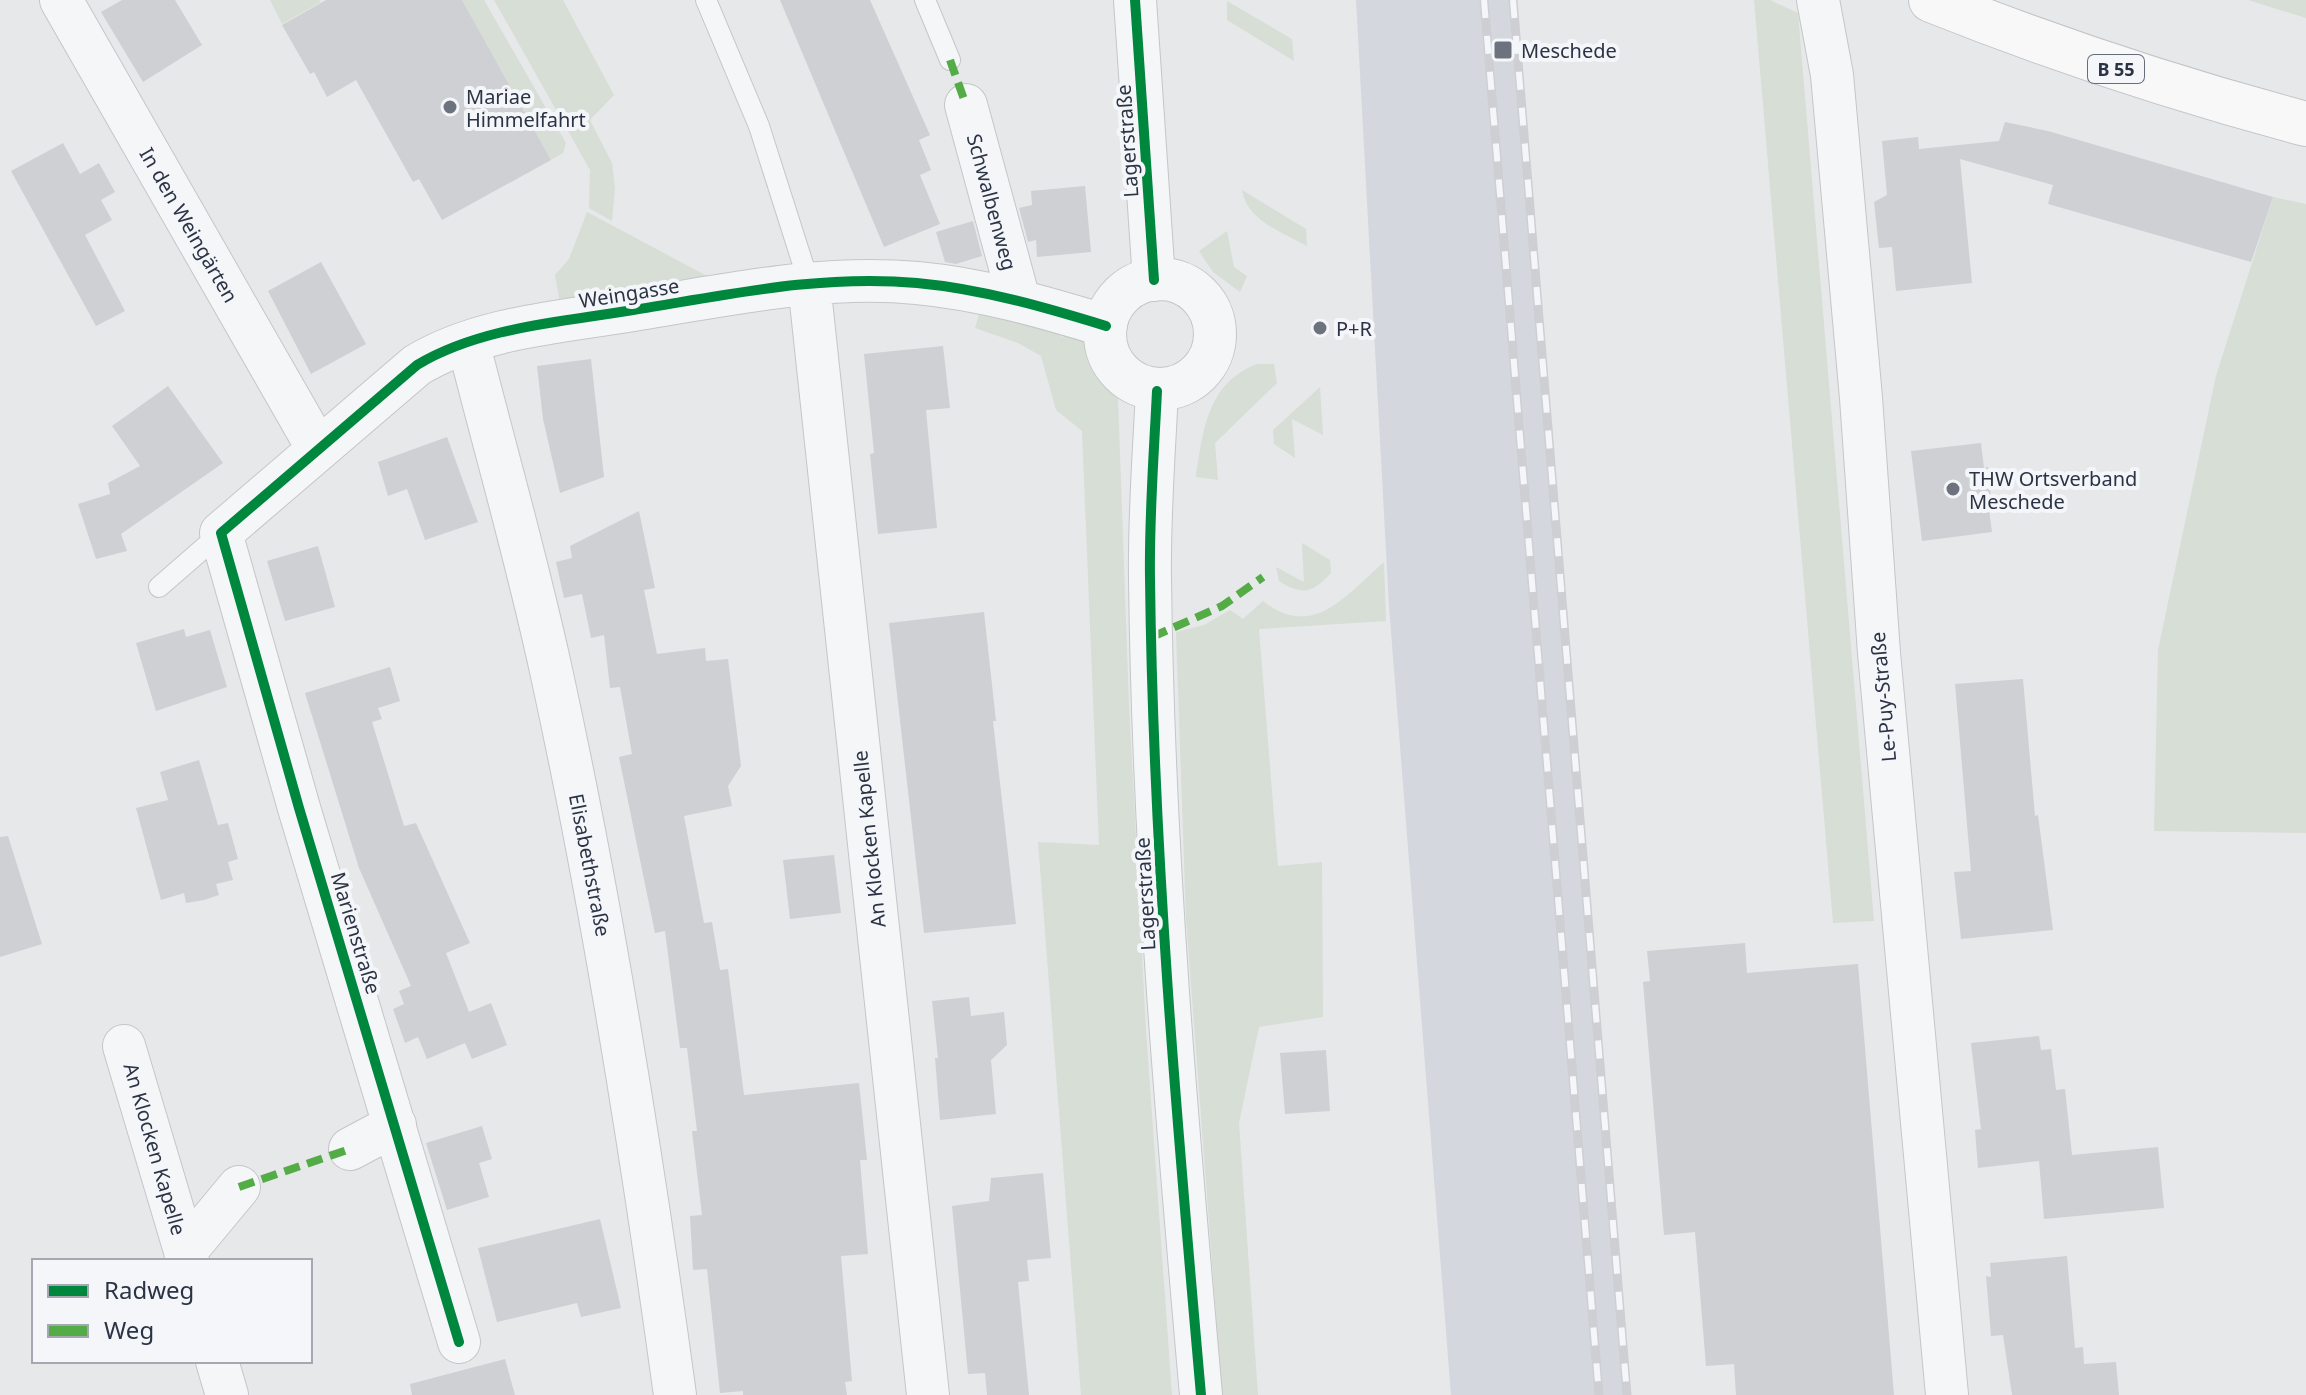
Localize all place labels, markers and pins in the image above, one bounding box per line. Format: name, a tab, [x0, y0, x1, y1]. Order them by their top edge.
place label: Meschede	[1521, 37, 1617, 64]
marker: Meschede	[1492, 39, 1514, 61]
place label: Mariae Himmelfahrt	[466, 83, 586, 133]
marker: Mariae Himmelfahrt	[441, 98, 459, 116]
place label: P+R	[1336, 315, 1373, 342]
marker: P+R	[1311, 319, 1329, 337]
place label: THW Ortsverband Meschede	[1969, 465, 2137, 515]
marker: THW Ortsverband Meschede	[1944, 480, 1962, 498]

